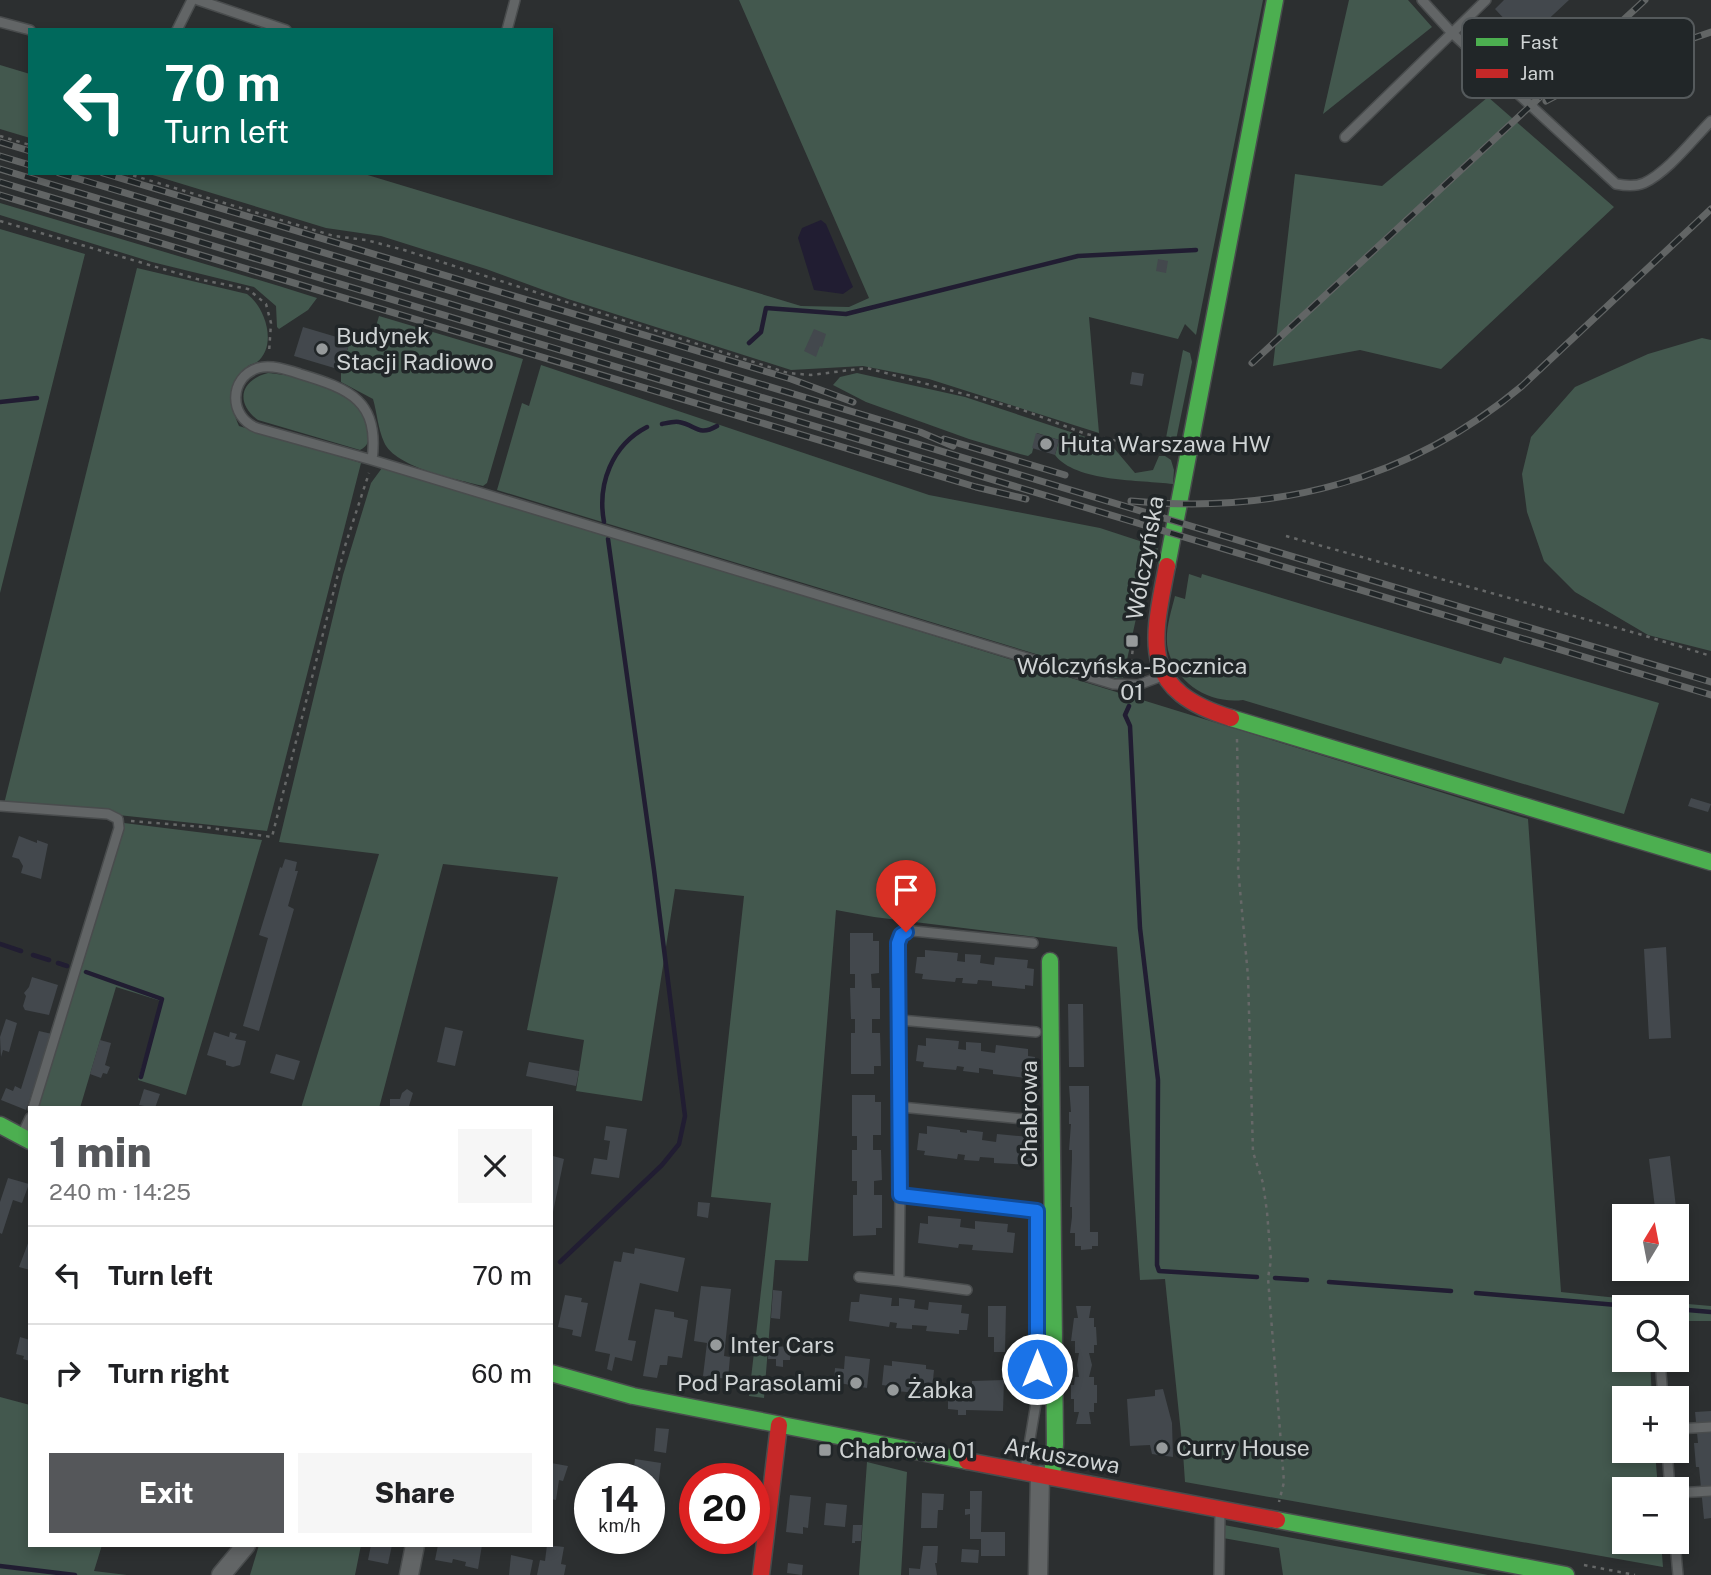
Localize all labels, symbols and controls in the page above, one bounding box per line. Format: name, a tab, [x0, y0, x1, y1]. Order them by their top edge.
legend	[1462, 18, 1694, 98]
text: Fast	[1520, 31, 1558, 53]
text: 70 m	[164, 54, 281, 112]
icon: left	[49, 56, 140, 147]
text: Jam	[1520, 62, 1554, 84]
text: Turn left	[164, 113, 289, 150]
place label: Budynek Stacji Radiowo	[336, 322, 494, 375]
marker: Budynek Stacji Radiowo	[314, 341, 330, 357]
place label: Huta Warszawa HW	[1060, 430, 1271, 457]
marker: Huta Warszawa HW	[1038, 436, 1054, 452]
street label: Wólczyńska	[1120, 494, 1169, 622]
marker: Wólczyńska-Bocznica 01	[1124, 633, 1140, 649]
place label: Wólczyńska-Bocznica 01	[1017, 652, 1247, 705]
pin	[876, 860, 936, 932]
icon: arrive	[887, 871, 925, 909]
street label: Chabrowa	[1015, 1060, 1042, 1168]
text: 1 min	[49, 1127, 152, 1176]
button: close	[458, 1129, 532, 1203]
text: 240 m · 14:25	[49, 1178, 191, 1205]
north arrow	[1612, 1204, 1689, 1281]
map controls	[1612, 1204, 1689, 1554]
icon: left	[49, 1256, 87, 1294]
text: Turn left	[108, 1260, 213, 1291]
text: 70 m	[472, 1260, 532, 1291]
button: search	[1612, 1295, 1689, 1372]
place label: Inter Cars	[730, 1331, 834, 1358]
position arrow	[1000, 1332, 1074, 1406]
marker: Inter Cars	[708, 1337, 724, 1353]
icon: right	[49, 1354, 87, 1392]
text: Turn right	[108, 1358, 230, 1389]
text: 60 m	[471, 1358, 532, 1389]
place label: Pod Parasolami	[677, 1369, 842, 1396]
marker: Pod Parasolami	[848, 1375, 864, 1391]
place label: Żabka	[907, 1376, 974, 1403]
marker: Żabka	[885, 1382, 901, 1398]
button: +	[1612, 1386, 1689, 1463]
street label: Arkuszowa	[1002, 1432, 1122, 1479]
place label: Curry House	[1176, 1434, 1310, 1461]
place label: Chabrowa 01	[839, 1436, 976, 1463]
marker: Curry House	[1154, 1440, 1170, 1456]
marker: Chabrowa 01	[817, 1442, 833, 1458]
button: Exit	[49, 1453, 284, 1533]
button: Share	[298, 1453, 532, 1533]
speed limit sign: 20	[679, 1463, 770, 1554]
button: −	[1612, 1477, 1689, 1554]
text: 14	[601, 1479, 638, 1520]
text: km/h	[598, 1515, 641, 1536]

